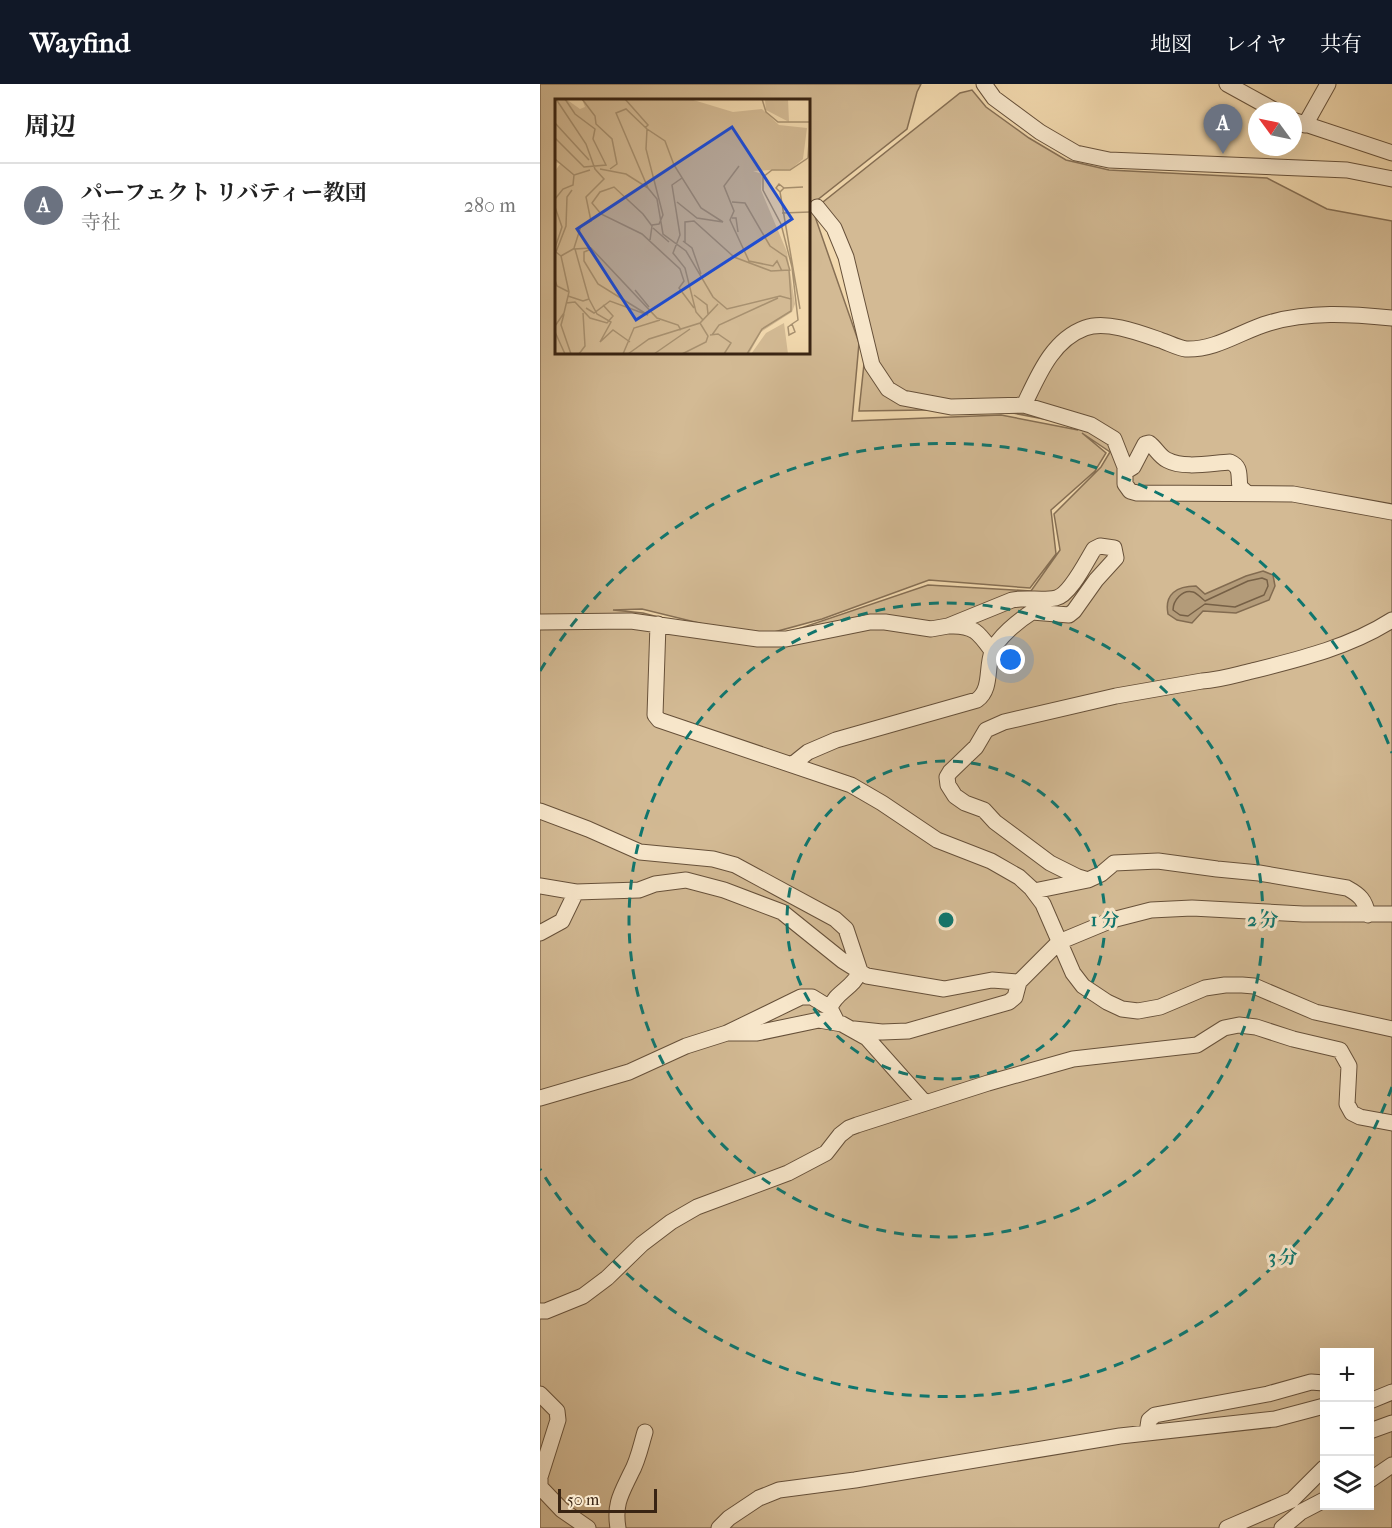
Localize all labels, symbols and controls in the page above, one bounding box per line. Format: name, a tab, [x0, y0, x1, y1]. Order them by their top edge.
text: Wayfind	[30, 26, 130, 59]
text: 地図	[1150, 32, 1192, 56]
text: レイヤ	[1225, 32, 1287, 56]
text: 共有	[1320, 32, 1362, 56]
inset map	[555, 99, 810, 354]
north arrow	[1248, 102, 1302, 156]
pin: A	[1204, 104, 1242, 154]
text: 周辺	[24, 111, 76, 142]
text: パーフェクト リバティー教団	[81, 180, 367, 206]
text: A	[37, 194, 50, 217]
text: 280 m	[464, 194, 516, 217]
text: 寺社	[81, 211, 121, 234]
your location	[996, 645, 1025, 674]
centre of rings	[936, 910, 956, 930]
text: 1 分	[1091, 910, 1119, 931]
text: 2 分	[1247, 910, 1279, 931]
text: 3 分	[1268, 1247, 1298, 1268]
map controls	[1320, 1348, 1374, 1510]
button: +	[1320, 1348, 1374, 1402]
button: −	[1320, 1402, 1374, 1456]
button: layers	[1320, 1456, 1374, 1510]
scale bar	[558, 1486, 657, 1514]
text: 50 m	[567, 1490, 599, 1509]

